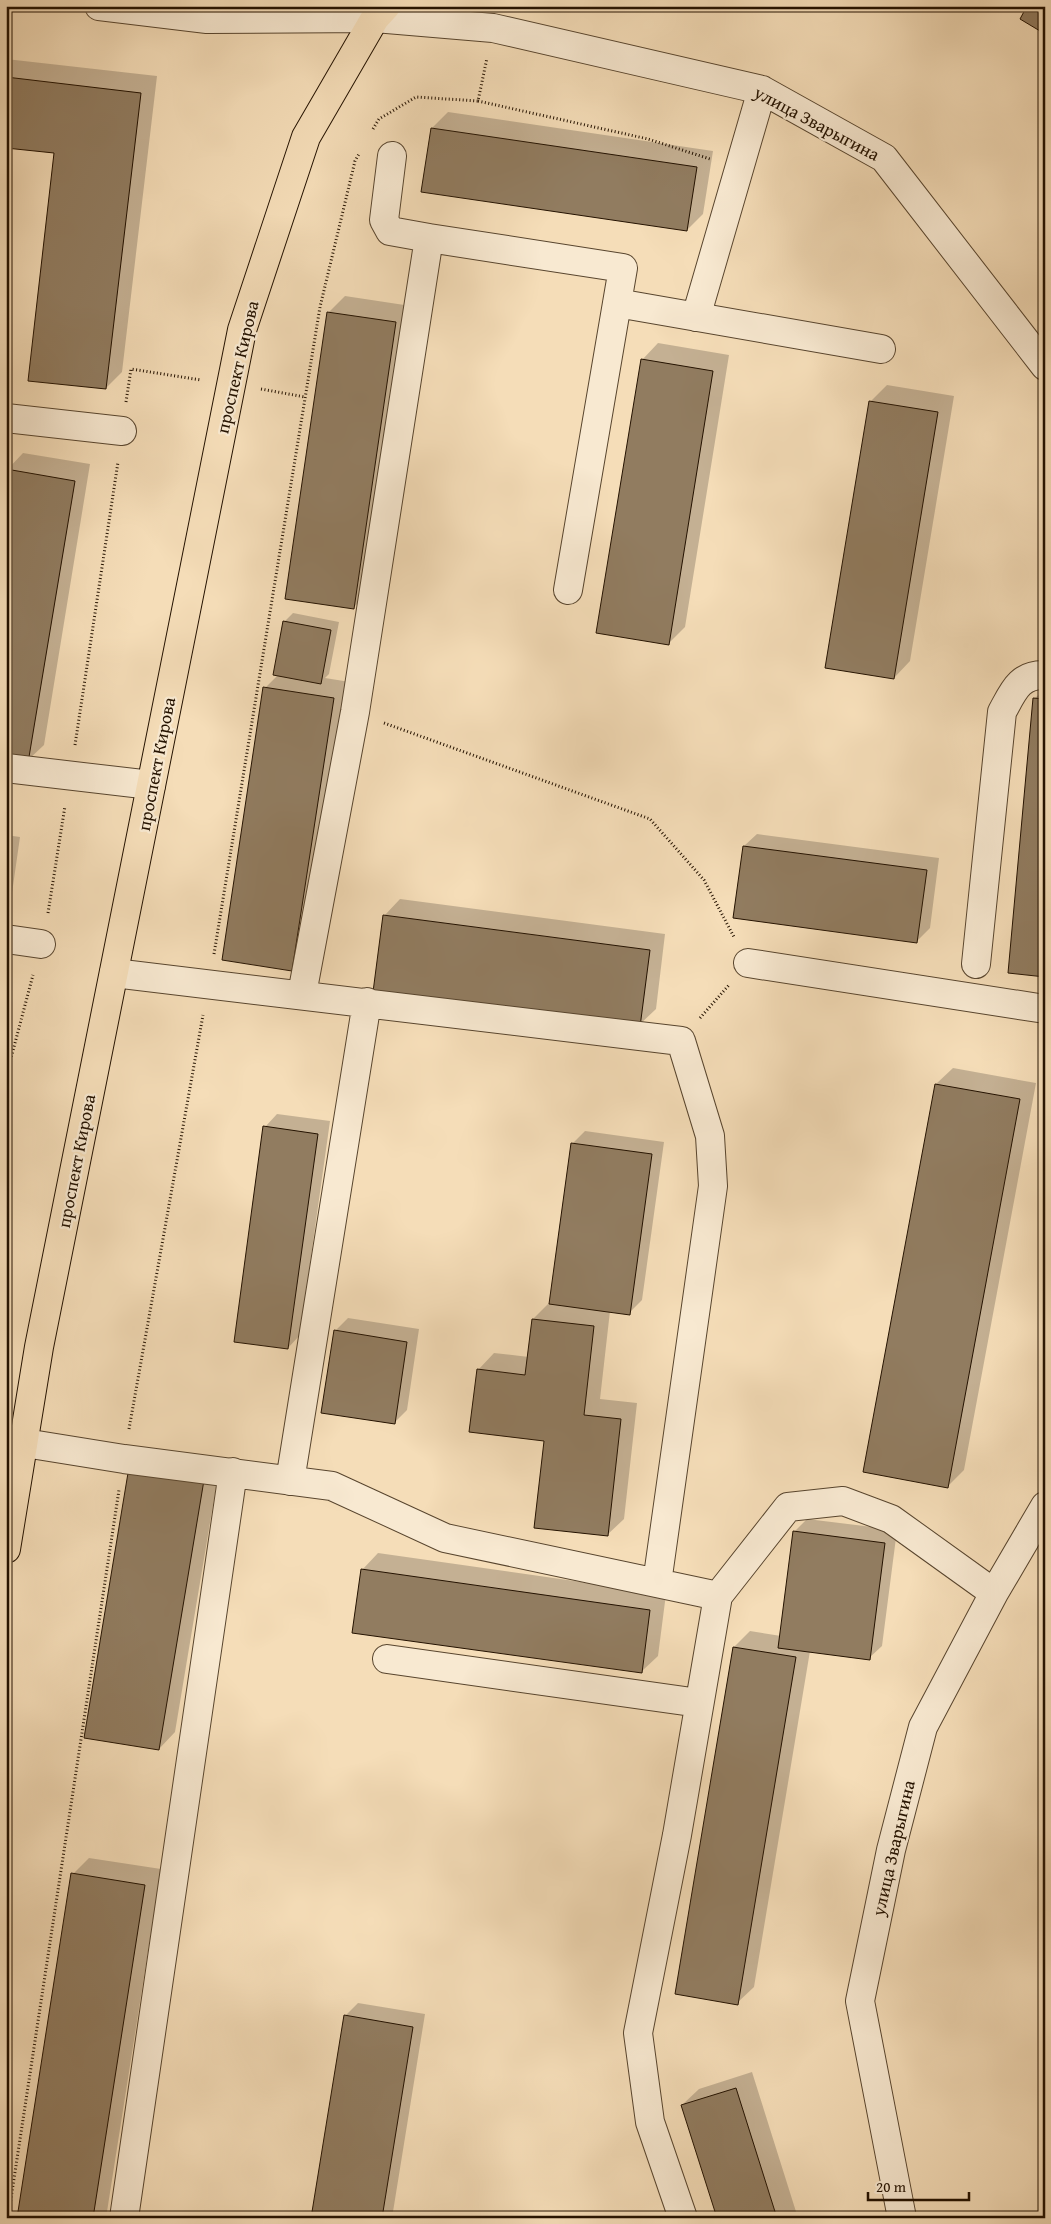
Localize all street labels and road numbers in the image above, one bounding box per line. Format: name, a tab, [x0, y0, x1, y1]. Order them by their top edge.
street label: улица Зварыгина	[748, 78, 885, 168]
street label: проспект Кирова	[209, 297, 266, 436]
street label: проспект Кирова	[130, 694, 182, 833]
street label: проспект Кирова	[50, 1091, 102, 1230]
street label: улица Зварыгина	[864, 1777, 922, 1920]

